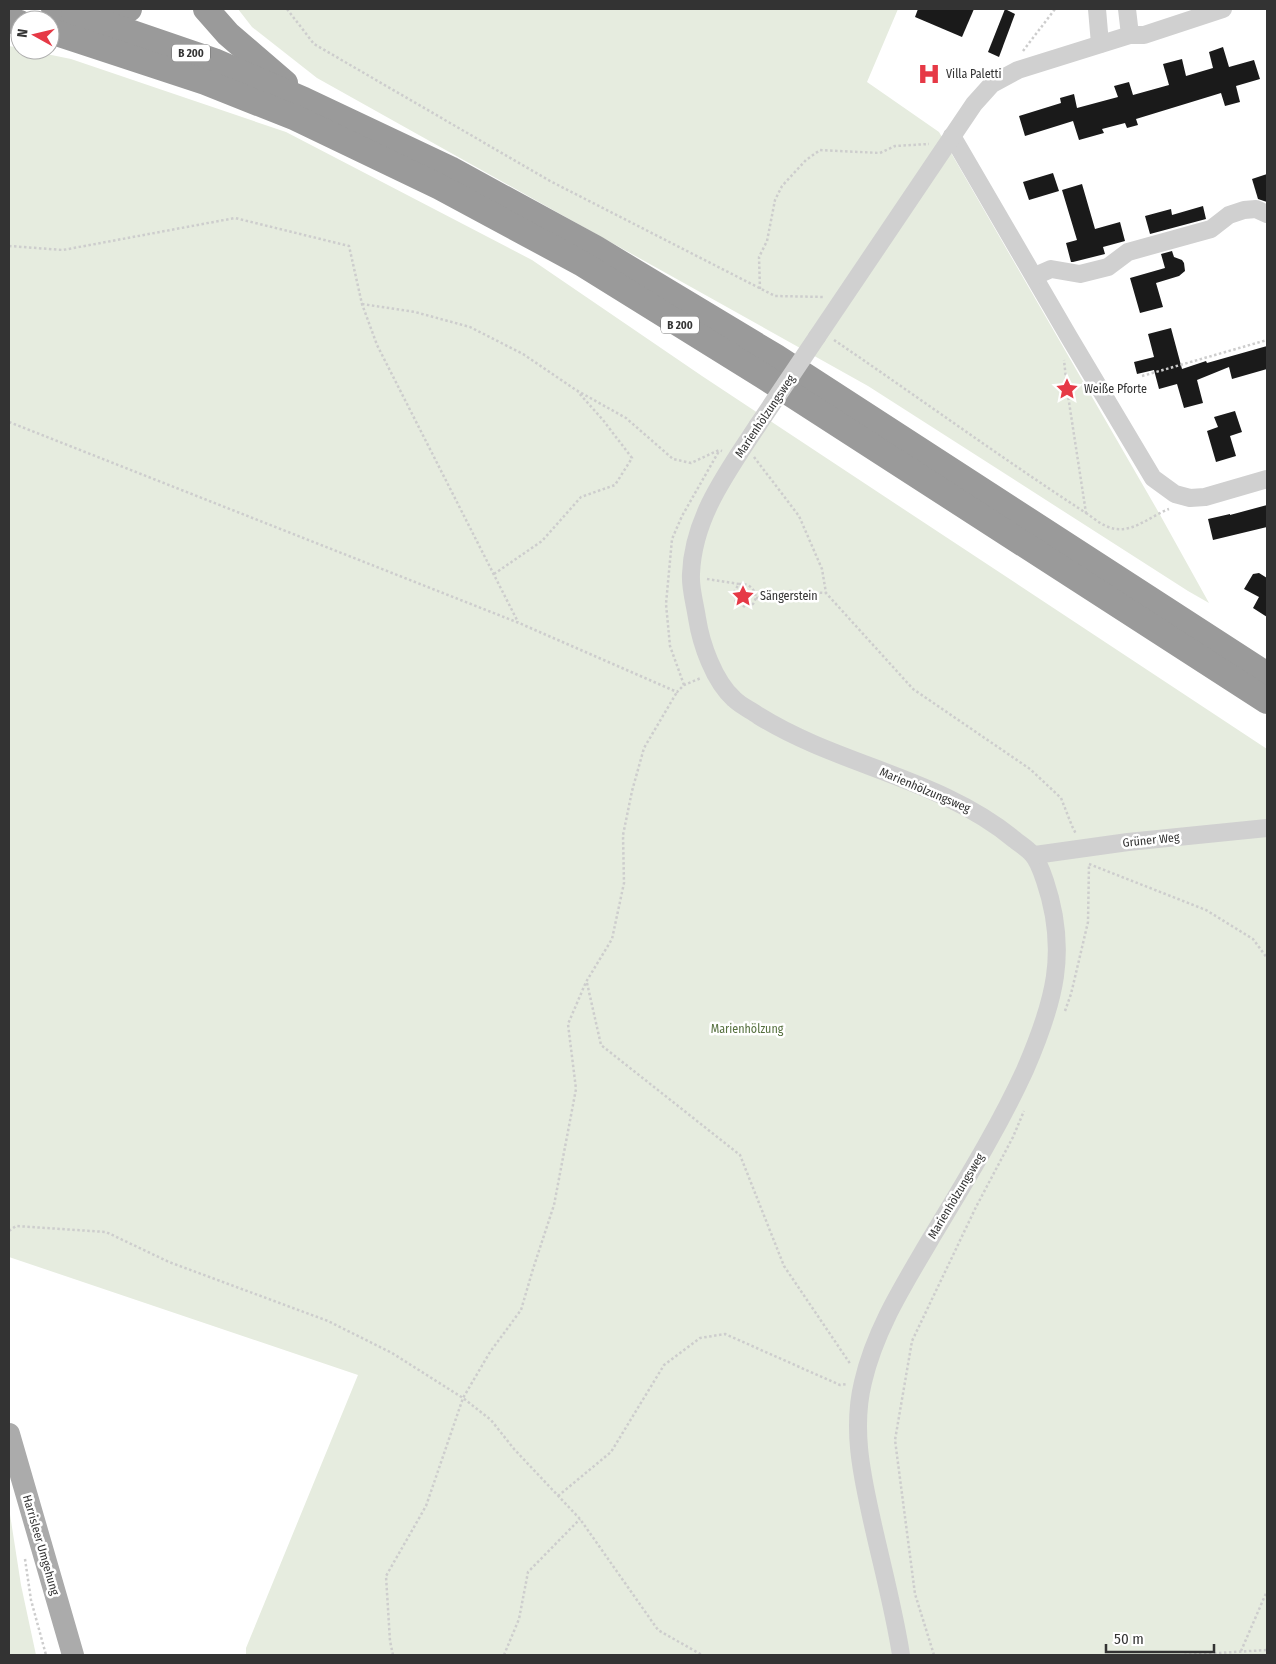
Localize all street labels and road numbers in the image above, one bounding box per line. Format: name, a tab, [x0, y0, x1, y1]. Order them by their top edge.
road number: B 200	[172, 44, 210, 62]
road number: B 200	[661, 316, 699, 334]
street label: Marienhölzungsweg	[732, 372, 798, 460]
street label: Marienhölzungsweg	[878, 765, 973, 816]
street label: Grüner Weg	[1122, 830, 1180, 850]
street label: Marienhölzungsweg	[925, 1150, 987, 1241]
street label: Harrisleer Umgehung	[20, 1493, 62, 1597]

